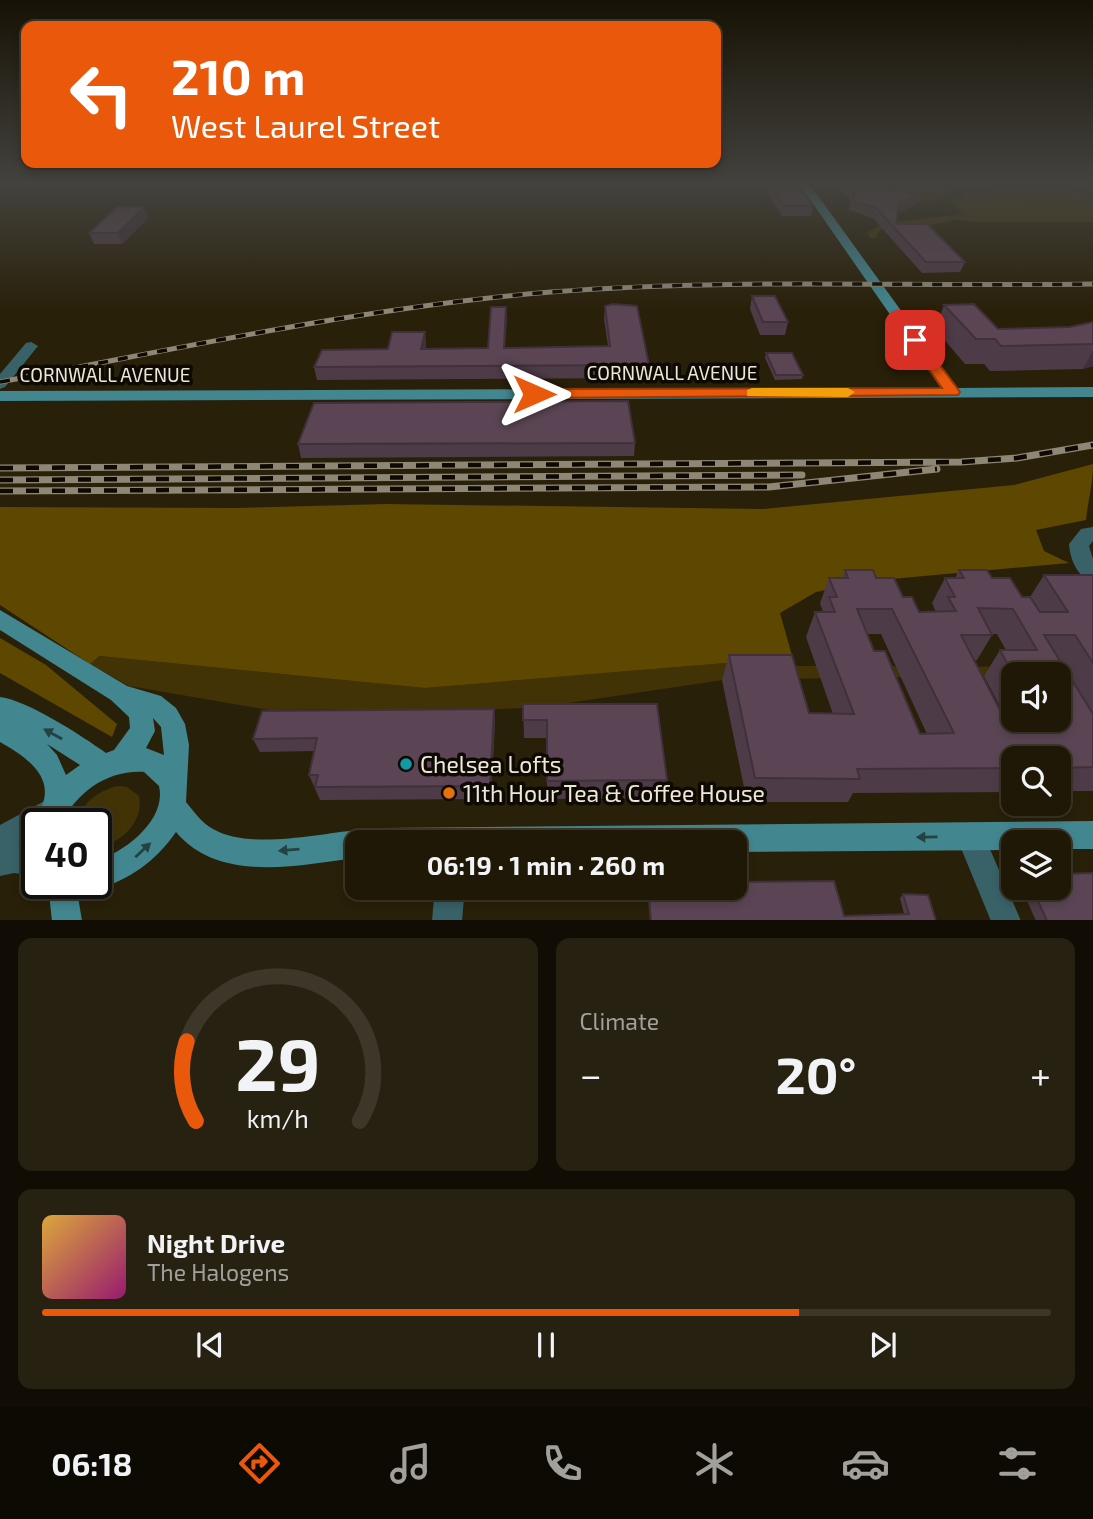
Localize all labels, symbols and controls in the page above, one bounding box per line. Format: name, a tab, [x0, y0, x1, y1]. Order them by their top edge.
text: 210 m	[171, 46, 305, 105]
icon: left	[56, 49, 147, 140]
text: West Laurel Street	[171, 106, 440, 144]
pin	[885, 310, 945, 370]
icon: arrive	[896, 321, 934, 359]
position arrow	[497, 357, 571, 431]
street label: CORNWALL AVENUE	[587, 361, 757, 384]
street label: CORNWALL AVENUE	[20, 363, 190, 386]
map controls	[1001, 662, 1071, 900]
button: sound	[1001, 662, 1071, 732]
one-way arrow	[43, 728, 63, 740]
button: search	[1001, 746, 1071, 816]
place label: Chelsea Lofts	[420, 750, 561, 778]
marker: Chelsea Lofts	[398, 756, 414, 772]
place label: 11th Hour Tea & Coffee House	[463, 779, 765, 807]
marker: 11th Hour Tea & Coffee House	[441, 785, 457, 801]
speed limit sign: 40	[21, 808, 112, 899]
button: layers	[1001, 830, 1071, 900]
one-way arrow	[916, 831, 938, 843]
one-way arrow	[134, 842, 151, 859]
one-way arrow	[278, 845, 300, 856]
text: 06:19 · 1 min · 260 m	[427, 849, 665, 880]
text: Climate	[580, 1007, 659, 1035]
text: 29	[235, 1018, 320, 1106]
text: 20°	[775, 1042, 856, 1104]
text: −	[580, 1051, 602, 1097]
text: +	[1030, 1051, 1051, 1097]
text: km/h	[247, 1102, 309, 1132]
text: Night Drive	[147, 1227, 285, 1258]
text: The Halogens	[147, 1258, 289, 1286]
icon: previous	[191, 1326, 229, 1364]
icon: pause	[527, 1326, 565, 1364]
icon: next	[864, 1326, 902, 1364]
icon: directions	[235, 1439, 284, 1488]
icon: music	[386, 1439, 435, 1488]
icon: phone	[538, 1439, 587, 1488]
icon: climate	[690, 1439, 739, 1488]
icon: car	[841, 1439, 890, 1488]
icon: filters	[993, 1439, 1042, 1488]
text: 06:18	[51, 1444, 132, 1482]

